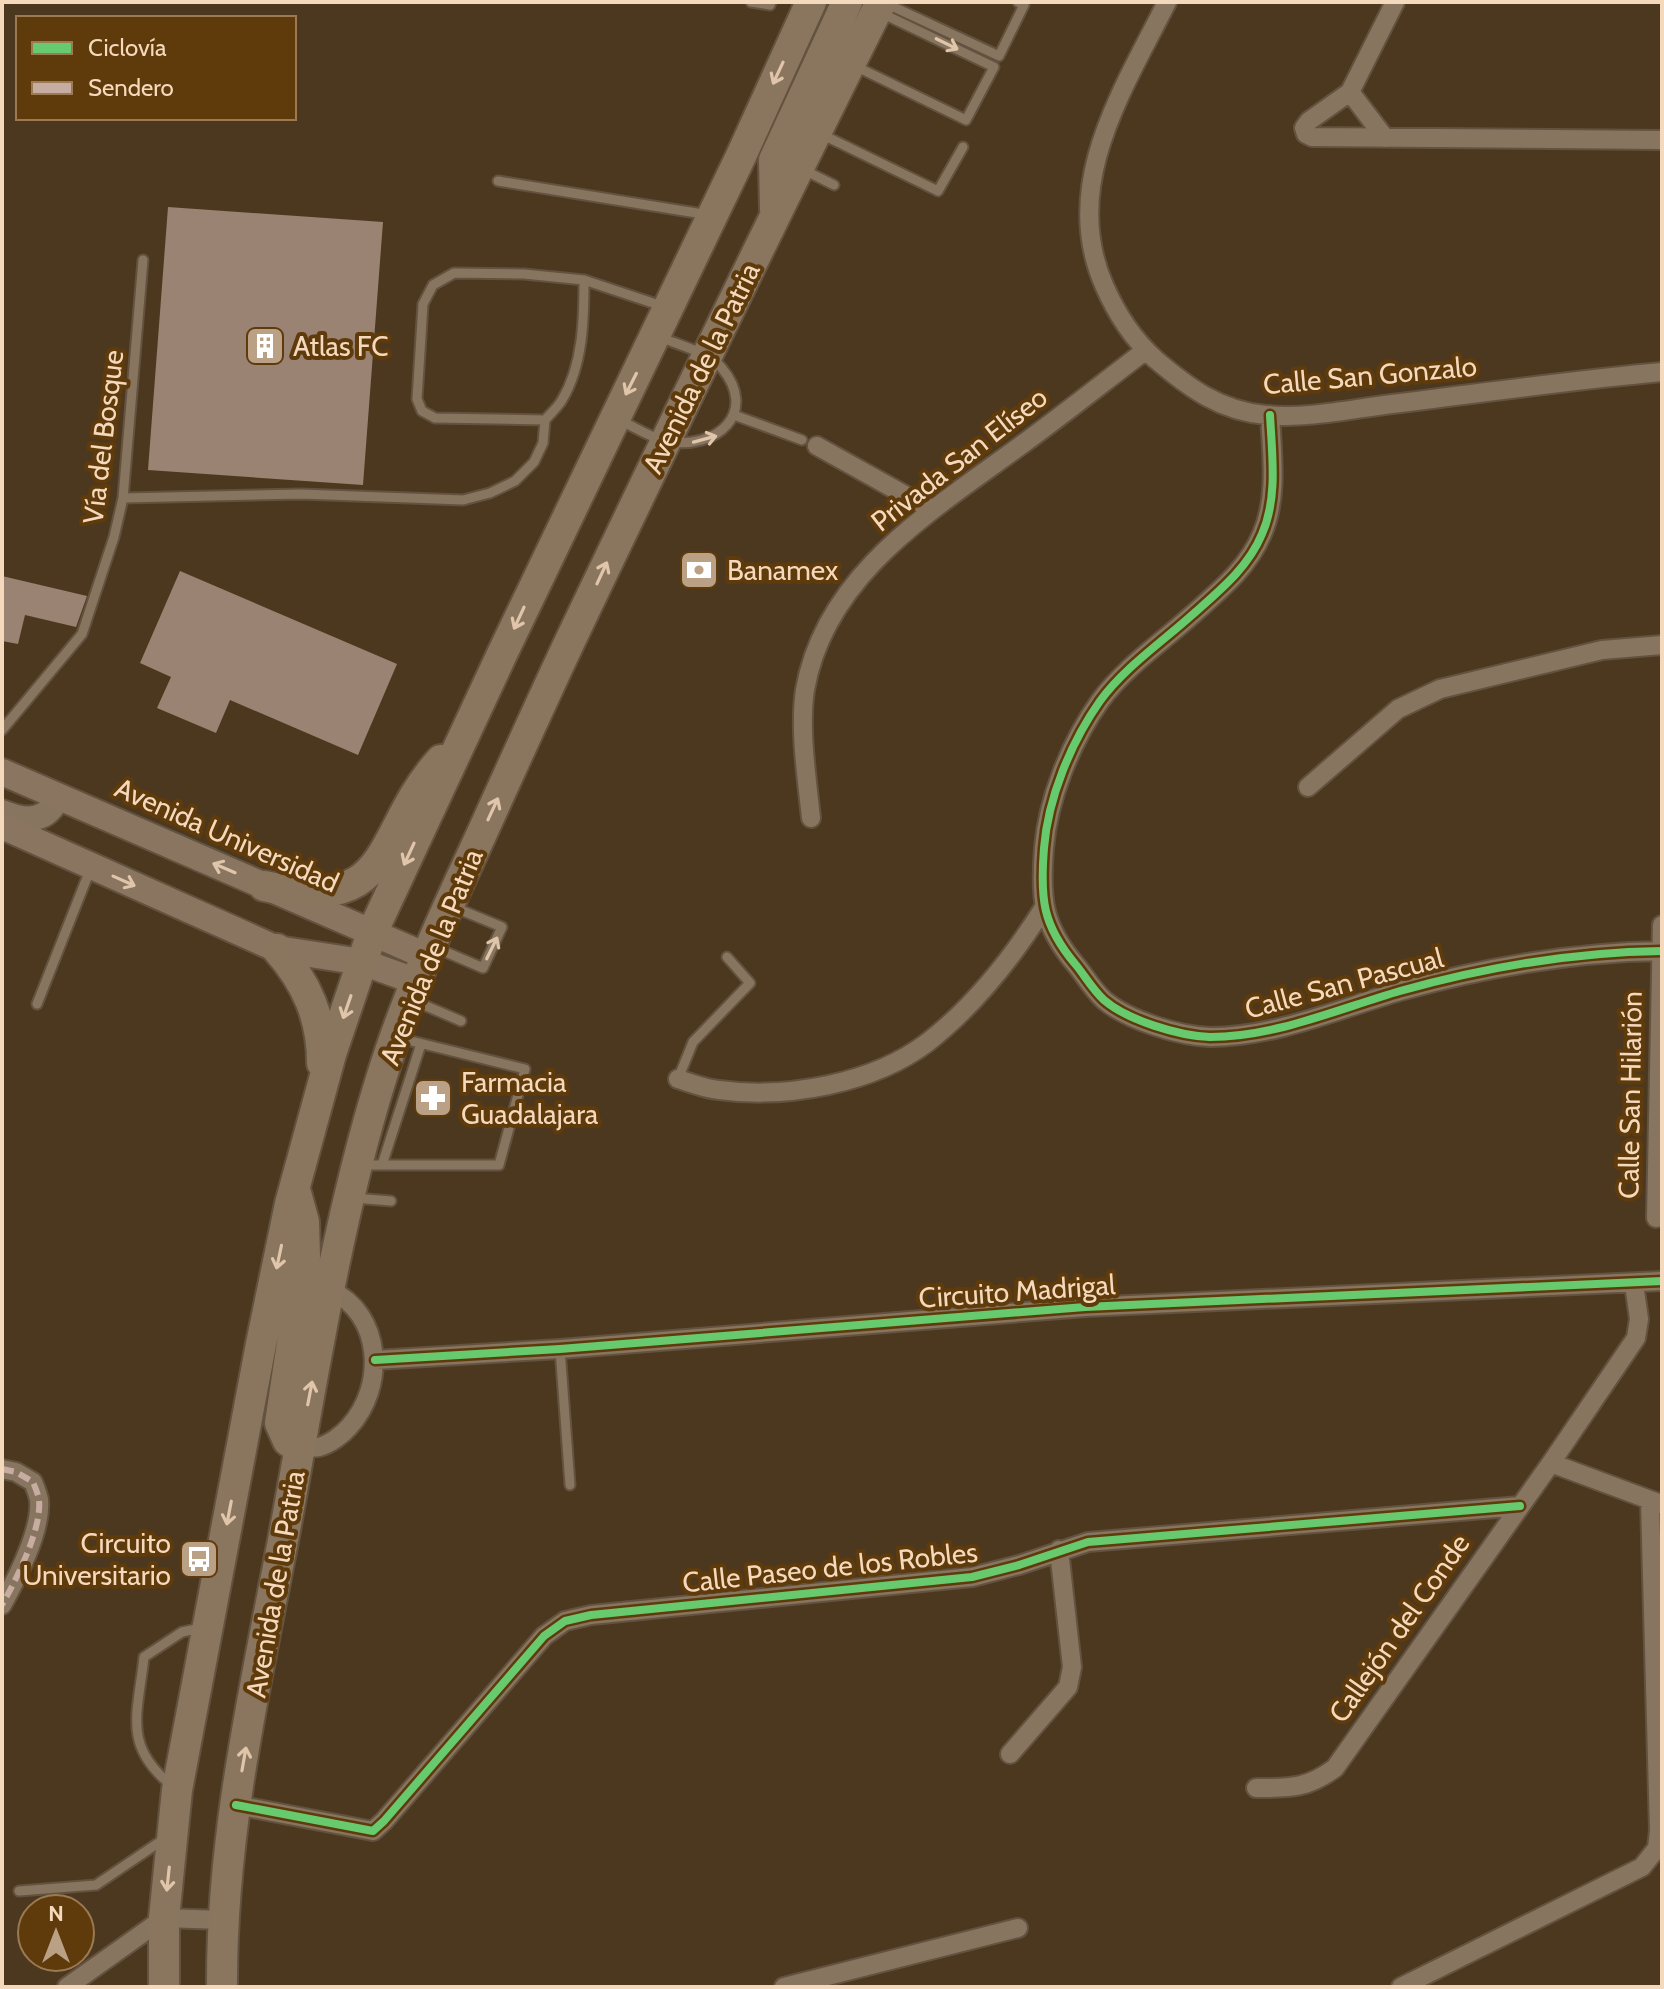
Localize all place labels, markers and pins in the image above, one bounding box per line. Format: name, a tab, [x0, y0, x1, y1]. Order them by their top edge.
building icon: Atlas FC	[244, 325, 286, 367]
place label: Atlas FC	[293, 329, 389, 363]
bank icon: Banamex	[678, 549, 720, 591]
place label: Banamex	[727, 553, 838, 587]
place label: Farmacia Guadalajara	[461, 1065, 599, 1131]
pharmacy icon: Farmacia Guadalajara	[412, 1077, 454, 1119]
place label: Circuito Universitario	[22, 1526, 171, 1592]
bus stop icon: Circuito Universitario	[178, 1538, 220, 1580]

